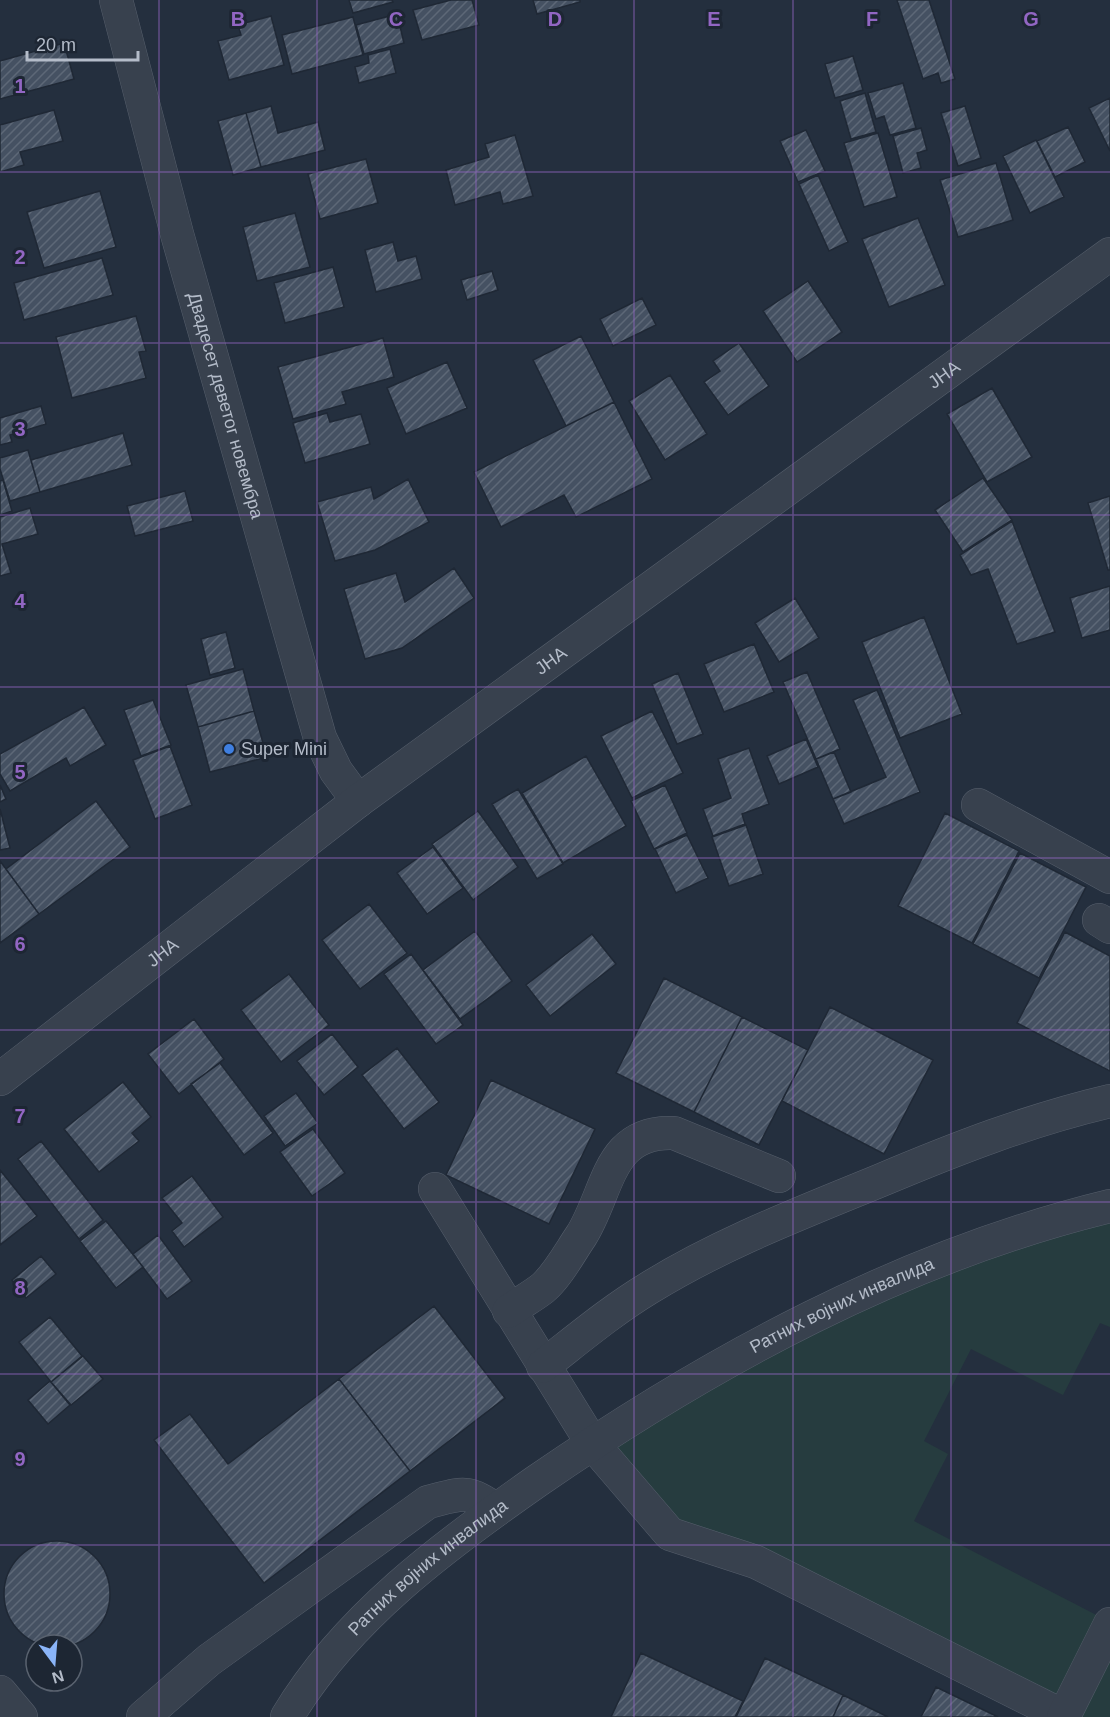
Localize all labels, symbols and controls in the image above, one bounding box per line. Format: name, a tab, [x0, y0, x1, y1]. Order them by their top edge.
text: B	[231, 8, 245, 30]
text: C	[389, 8, 403, 30]
text: D	[548, 8, 562, 30]
text: E	[707, 8, 721, 30]
text: F	[866, 8, 878, 30]
text: G	[1023, 8, 1039, 30]
scale bar	[27, 24, 138, 62]
text: 20 m	[36, 35, 76, 55]
text: 1	[14, 75, 26, 97]
text: 2	[14, 246, 26, 268]
street label: Двадесет деветог новембра	[184, 290, 268, 522]
street label: ЈНА	[924, 357, 964, 393]
text: 3	[14, 418, 26, 440]
text: 4	[14, 590, 26, 612]
street label: ЈНА	[531, 642, 571, 679]
place label: Super Mini	[241, 739, 327, 759]
marker: Super Mini	[222, 742, 236, 756]
text: 5	[14, 761, 26, 783]
text: 6	[14, 933, 26, 955]
street label: ЈНА	[143, 934, 182, 971]
text: 7	[14, 1105, 26, 1127]
street label: Ратних војних инвалида	[746, 1253, 938, 1357]
text: 8	[14, 1277, 26, 1299]
text: 9	[14, 1448, 26, 1470]
street label: Ратних војних инвалида	[344, 1495, 512, 1639]
north arrow	[24, 1633, 84, 1693]
text: N	[50, 1667, 66, 1687]

